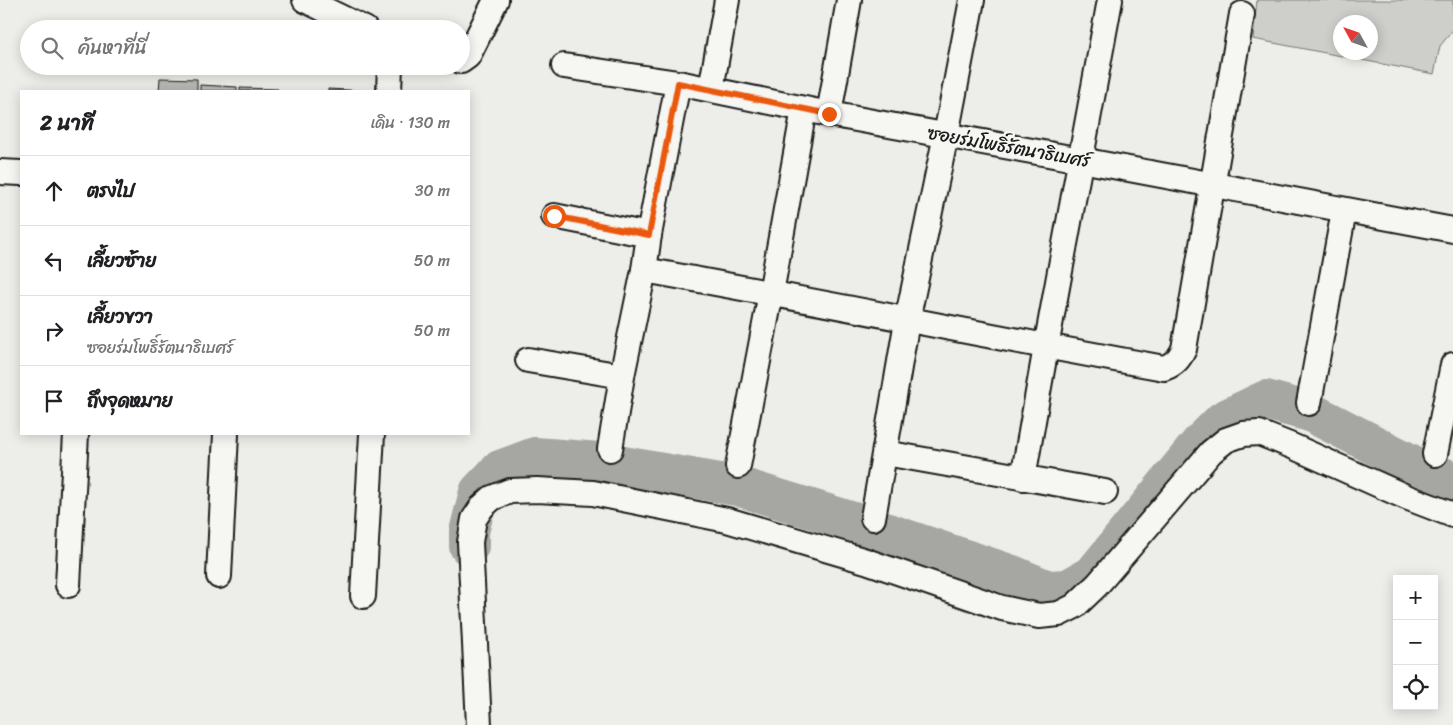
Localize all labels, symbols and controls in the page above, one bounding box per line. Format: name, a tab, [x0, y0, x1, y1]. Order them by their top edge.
north arrow	[1333, 15, 1378, 60]
search box	[20, 20, 470, 75]
text: ค้นหาที่นี่	[78, 31, 147, 64]
icon: search	[38, 34, 66, 62]
route end	[818, 103, 841, 126]
text: 2 นาที	[40, 104, 94, 142]
text: เดิน · 130 m	[370, 108, 450, 137]
street label: ซอยร่มโพธิ์รัตนาธิเบศร์	[925, 117, 1096, 178]
text: ตรงไป	[87, 174, 135, 207]
text: 30 m	[415, 176, 450, 205]
icon: ahead	[40, 177, 68, 205]
route start	[543, 205, 566, 228]
text: เลี้ยวซ้าย	[87, 244, 156, 277]
text: 50 m	[414, 246, 450, 275]
icon: left	[40, 247, 68, 275]
text: เลี้ยวขวา	[87, 300, 153, 333]
text: 50 m	[414, 316, 450, 345]
icon: right	[40, 317, 68, 345]
text: ซอยร่มโพธิ์รัตนาธิเบศร์	[87, 333, 233, 362]
text: ถึงจุดหมาย	[87, 384, 173, 417]
icon: arrive	[40, 387, 68, 415]
map controls	[1393, 575, 1438, 710]
button: +	[1393, 575, 1438, 620]
button: −	[1393, 620, 1438, 665]
button: locate	[1393, 665, 1438, 710]

